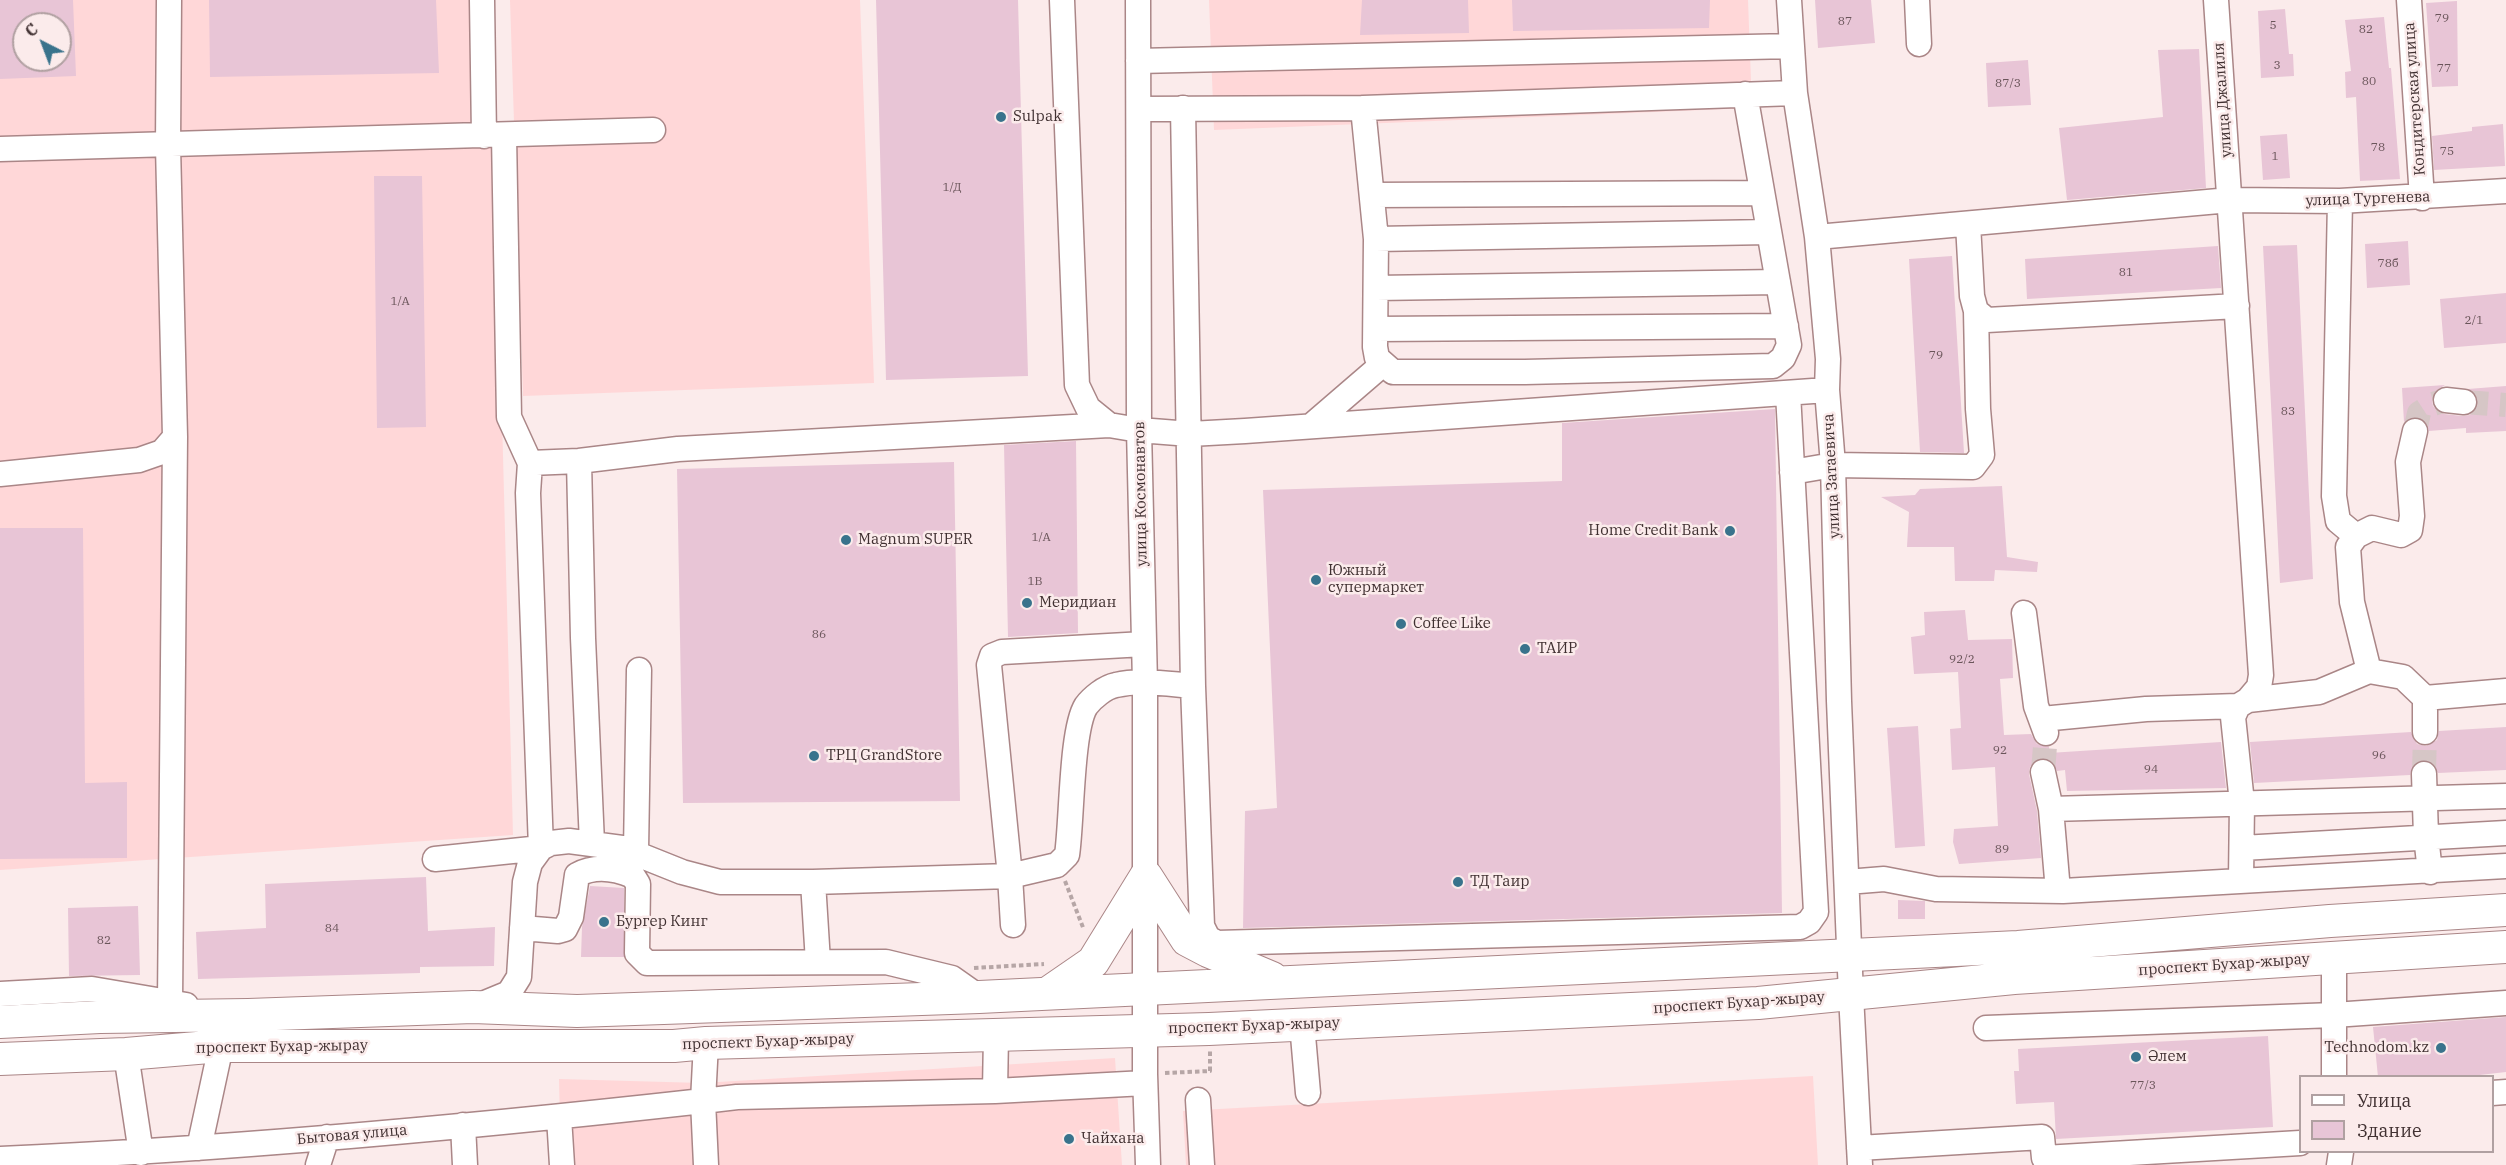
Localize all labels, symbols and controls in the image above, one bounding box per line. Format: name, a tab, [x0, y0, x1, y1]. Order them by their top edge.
north arrow	[12, 12, 72, 72]
house number: 79	[2435, 12, 2449, 26]
house number: 87	[1838, 15, 1852, 29]
text: С	[21, 19, 42, 41]
house number: 5	[2269, 19, 2277, 33]
street label: Кондитерская улица	[2401, 22, 2429, 176]
house number: 82	[2359, 23, 2373, 37]
street label: улица Джалиля	[2210, 42, 2236, 158]
house number: 3	[2273, 59, 2281, 73]
house number: 77	[2437, 62, 2451, 76]
house number: 80	[2362, 75, 2376, 89]
house number: 87/3	[1995, 77, 2021, 91]
place label: Sulpak	[1013, 108, 1062, 126]
marker: Sulpak	[994, 110, 1008, 124]
house number: 78	[2371, 141, 2385, 155]
house number: 75	[2440, 145, 2454, 159]
house number: 1	[2271, 150, 2279, 164]
house number: 1/Д	[942, 181, 962, 195]
street label: улица Тургенева	[2305, 188, 2431, 210]
house number: 78б	[2378, 257, 2398, 271]
house number: 81	[2119, 266, 2133, 280]
house number: 1/А	[390, 295, 410, 309]
house number: 2/1	[2465, 314, 2483, 328]
house number: 79	[1929, 349, 1943, 363]
house number: 83	[2281, 405, 2295, 419]
street label: улица Затаевича	[1820, 413, 1844, 539]
street label: улица Космонавтов	[1131, 421, 1151, 567]
place label: Home Credit Bank	[1588, 522, 1718, 540]
marker: Home Credit Bank	[1723, 524, 1737, 538]
place label: Magnum SUPER	[858, 531, 973, 549]
house number: 1/А	[1031, 531, 1051, 545]
marker: Magnum SUPER	[839, 533, 853, 547]
place label: Южный супермаркет	[1328, 562, 1424, 597]
marker: Южный супермаркет	[1309, 573, 1323, 587]
house number: 1B	[1027, 575, 1043, 589]
place label: Меридиан	[1039, 594, 1116, 612]
marker: Меридиан	[1020, 596, 1034, 610]
place label: Coffee Like	[1413, 615, 1491, 633]
marker: Coffee Like	[1394, 617, 1408, 631]
house number: 86	[812, 628, 826, 642]
place label: ТАИР	[1537, 640, 1577, 658]
marker: ТАИР	[1518, 642, 1532, 656]
house number: 92/2	[1949, 653, 1975, 667]
house number: 92	[1993, 744, 2007, 758]
place label: ТРЦ GrandStore	[826, 747, 942, 765]
marker: ТРЦ GrandStore	[807, 749, 821, 763]
house number: 96	[2372, 749, 2386, 763]
house number: 94	[2144, 763, 2158, 777]
house number: 89	[1995, 843, 2009, 857]
place label: ТД Таир	[1470, 873, 1530, 891]
marker: ТД Таир	[1451, 875, 1465, 889]
place label: Бургер Кинг	[616, 913, 708, 931]
marker: Бургер Кинг	[597, 915, 611, 929]
house number: 84	[325, 922, 339, 936]
house number: 82	[97, 934, 111, 948]
street label: проспект Бухар-жырау	[2138, 950, 2310, 980]
street label: проспект Бухар-жырау	[1653, 988, 1825, 1018]
street label: проспект Бухар-жырау	[1168, 1014, 1340, 1038]
street label: проспект Бухар-жырау	[682, 1030, 854, 1054]
street label: проспект Бухар-жырау	[196, 1037, 368, 1057]
place label: Technodom.kz	[2324, 1039, 2429, 1057]
marker: Technodom.kz	[2434, 1041, 2448, 1055]
place label: Әлем	[2148, 1048, 2187, 1066]
marker: Әлем	[2129, 1050, 2143, 1064]
legend	[2299, 1075, 2494, 1153]
house number: 77/3	[2130, 1079, 2156, 1093]
text: Улица	[2357, 1089, 2411, 1112]
text: Здание	[2357, 1119, 2422, 1142]
street label: Бытовая улица	[296, 1121, 408, 1149]
place label: Чайхана	[1081, 1130, 1145, 1148]
marker: Чайхана	[1062, 1132, 1076, 1146]

